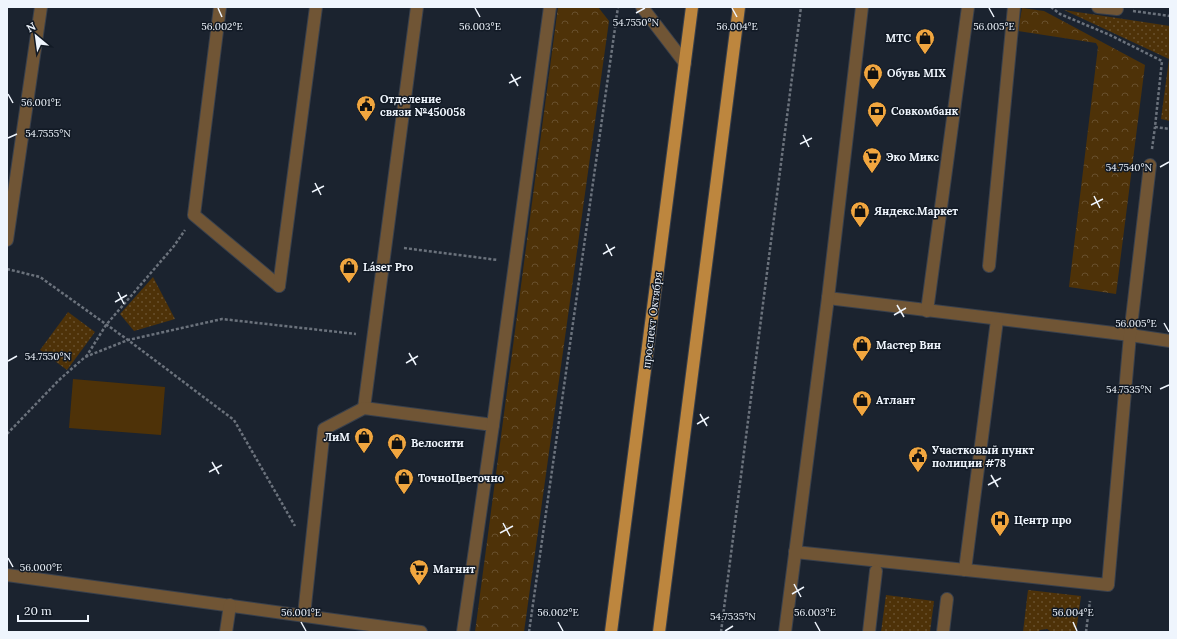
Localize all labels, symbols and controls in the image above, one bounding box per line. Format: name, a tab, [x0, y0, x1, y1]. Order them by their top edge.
north arrow	[16, 16, 56, 56]
text: 54.7550°N	[613, 16, 660, 29]
text: N	[24, 19, 39, 35]
text: 56.002°E	[201, 20, 243, 33]
text: 56.003°E	[459, 20, 501, 33]
text: 56.004°E	[716, 20, 758, 33]
text: 56.005°E	[973, 20, 1015, 33]
shop icon: МТС	[914, 27, 936, 55]
place label: МТС	[886, 31, 911, 45]
shop icon: Обувь MIX	[862, 62, 884, 90]
place label: Обувь MIX	[887, 66, 946, 80]
place label: Отделение связи №450058	[380, 92, 466, 119]
public building icon: Отделение связи №450058	[355, 94, 377, 122]
text: 56.001°E	[21, 96, 61, 109]
bank icon: Совкомбанк	[866, 100, 888, 128]
place label: Совкомбанк	[891, 104, 959, 118]
text: 54.7555°N	[25, 127, 71, 140]
supermarket icon: Эко Микс	[861, 146, 883, 174]
place label: Эко Микс	[886, 150, 939, 164]
text: 54.7540°N	[1106, 161, 1153, 174]
shop icon: Яндекс.Маркет	[849, 200, 871, 228]
place label: Яндекс.Маркет	[874, 204, 958, 218]
shop icon: Láser Pro	[338, 256, 360, 284]
place label: Láser Pro	[363, 260, 413, 274]
street label: проспект Октября	[639, 271, 665, 369]
text: 56.005°E	[1115, 317, 1157, 330]
shop icon: Мастер Вин	[851, 334, 873, 362]
place label: Мастер Вин	[876, 338, 941, 352]
text: 54.7550°N	[25, 350, 72, 363]
text: 54.7535°N	[1106, 383, 1152, 396]
shop icon: Атлант	[851, 389, 873, 417]
place label: Атлант	[876, 393, 916, 407]
shop icon: ЛиМ	[353, 426, 375, 454]
place label: ЛиМ	[324, 430, 350, 444]
shop icon: Велосити	[386, 432, 408, 460]
place label: Велосити	[411, 436, 464, 450]
place label: Участковый пункт полиции #78	[932, 443, 1035, 470]
public building icon: Участковый пункт полиции #78	[907, 445, 929, 473]
shop icon: ТочноЦветочно	[393, 467, 415, 495]
place label: ТочноЦветочно	[418, 471, 504, 485]
hospital icon: Центр про	[989, 509, 1011, 537]
place label: Центр про	[1014, 513, 1072, 527]
supermarket icon: Магнит	[408, 558, 430, 586]
text: 56.000°E	[20, 561, 62, 574]
place label: Магнит	[433, 562, 475, 576]
scale bar	[18, 597, 88, 623]
text: 20 m	[24, 603, 52, 618]
text: 56.001°E	[281, 606, 321, 619]
text: 56.002°E	[537, 606, 579, 619]
text: 56.003°E	[794, 606, 836, 619]
text: 56.004°E	[1052, 606, 1094, 619]
text: 54.7535°N	[710, 610, 756, 623]

